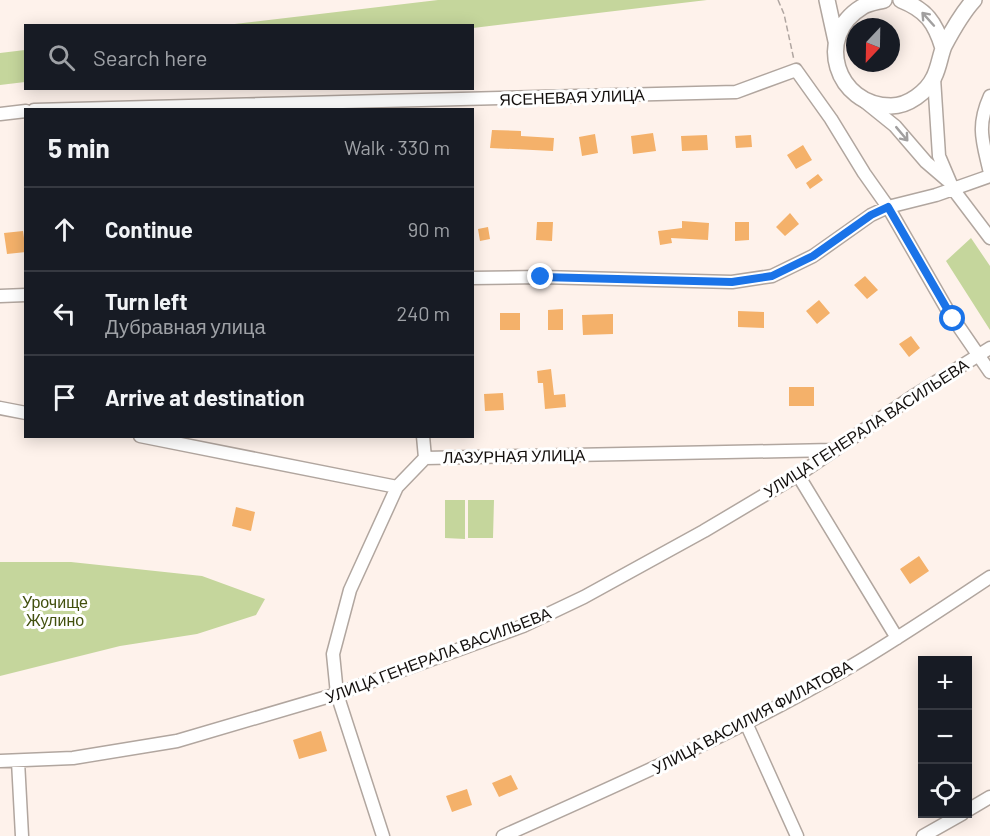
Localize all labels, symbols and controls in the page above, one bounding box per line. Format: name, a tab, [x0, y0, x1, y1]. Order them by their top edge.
one-way arrow	[921, 11, 935, 26]
north arrow	[846, 18, 900, 72]
search box	[24, 24, 474, 90]
icon: search	[45, 41, 78, 74]
text: Search here	[93, 44, 207, 70]
street label: ЯСЕНЕВАЯ УЛИЦА	[499, 84, 645, 109]
one-way arrow	[895, 126, 909, 141]
text: 5 min	[48, 132, 110, 163]
text: Walk · 330 m	[344, 135, 450, 159]
icon: ahead	[48, 213, 81, 246]
text: Continue	[105, 216, 193, 242]
text: 90 m	[408, 217, 450, 241]
route end	[527, 263, 553, 289]
text: Turn left	[105, 288, 188, 314]
icon: left	[48, 297, 81, 330]
text: 240 m	[396, 301, 450, 325]
route start	[939, 305, 965, 331]
text: Дубравная улица	[105, 314, 266, 338]
street label: УЛИЦА ГЕНЕРАЛА ВАСИЛЬЕВА	[760, 354, 972, 501]
icon: arrive	[48, 381, 81, 414]
text: Arrive at destination	[105, 384, 304, 410]
street label: ЛАЗУРНАЯ УЛИЦА	[443, 445, 586, 466]
park label: Урочище Жулино	[22, 592, 88, 629]
street label: УЛИЦА ГЕНЕРАЛА ВАСИЛЬЕВА	[322, 603, 554, 706]
street label: УЛИЦА ВАСИЛИЯ ФИЛАТОВА	[649, 656, 855, 777]
map controls	[918, 656, 972, 818]
button: +	[918, 656, 972, 710]
button: −	[918, 710, 972, 764]
button: locate	[918, 764, 972, 818]

